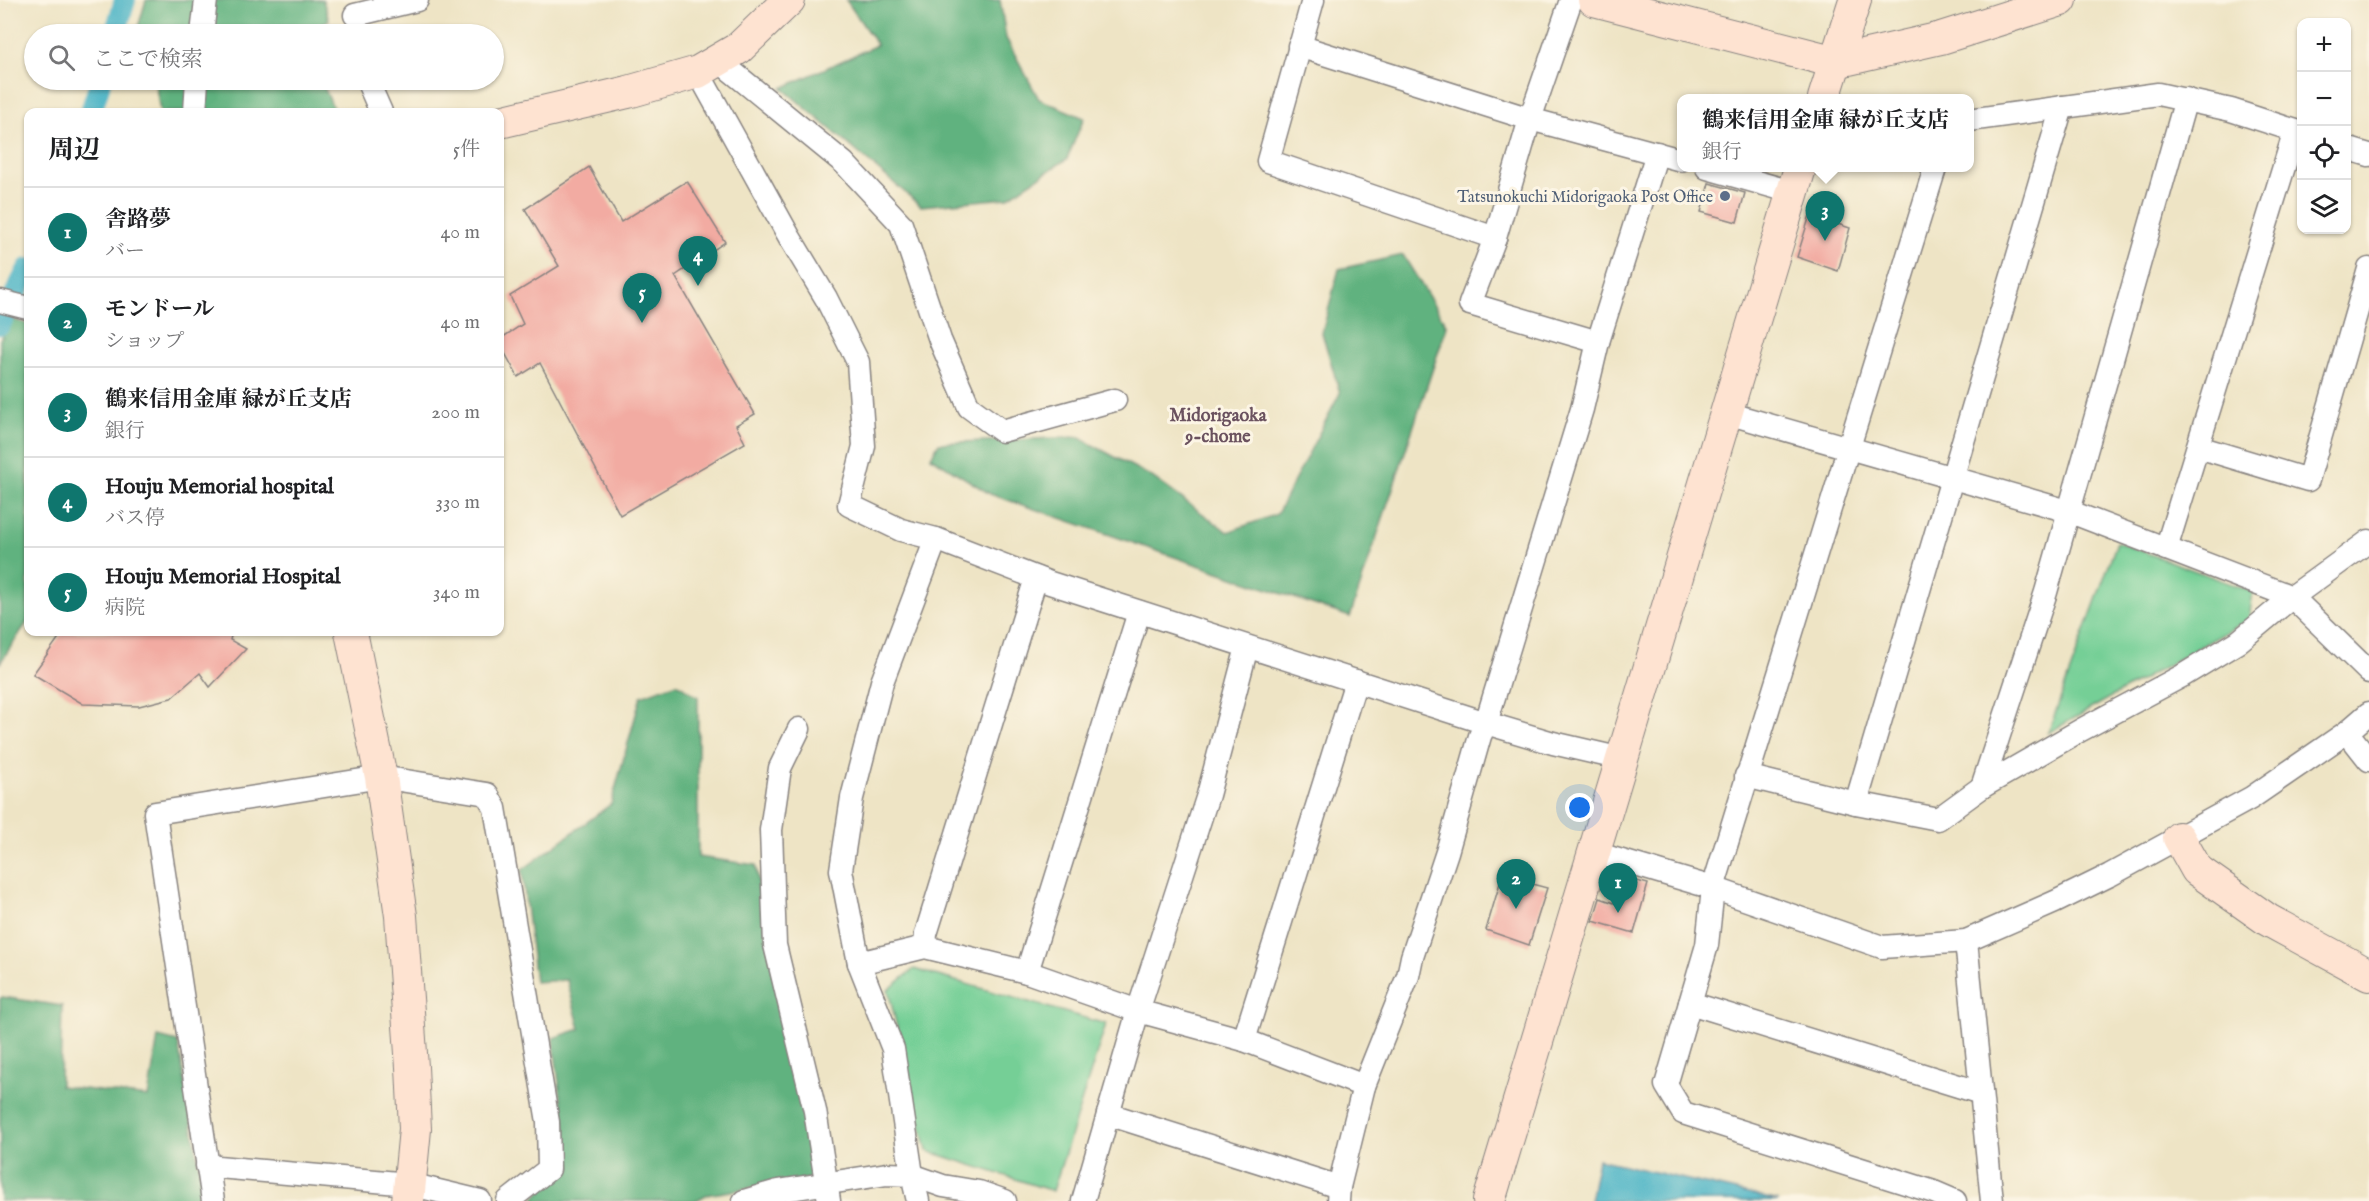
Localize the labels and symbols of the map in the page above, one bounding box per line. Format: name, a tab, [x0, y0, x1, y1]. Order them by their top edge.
place label: Tatsunokuchi Midorigaoka Post Office	[1457, 188, 1713, 208]
marker: Tatsunokuchi Midorigaoka Post Office	[1718, 189, 1732, 203]
pin: 3	[1806, 192, 1844, 241]
pin: 4	[678, 236, 718, 286]
pin: 5	[622, 274, 662, 323]
district label: Midorigaoka 9-chome	[1170, 405, 1268, 449]
your location	[1565, 793, 1594, 822]
pin: 2	[1496, 860, 1536, 909]
pin: 1	[1598, 864, 1638, 913]

